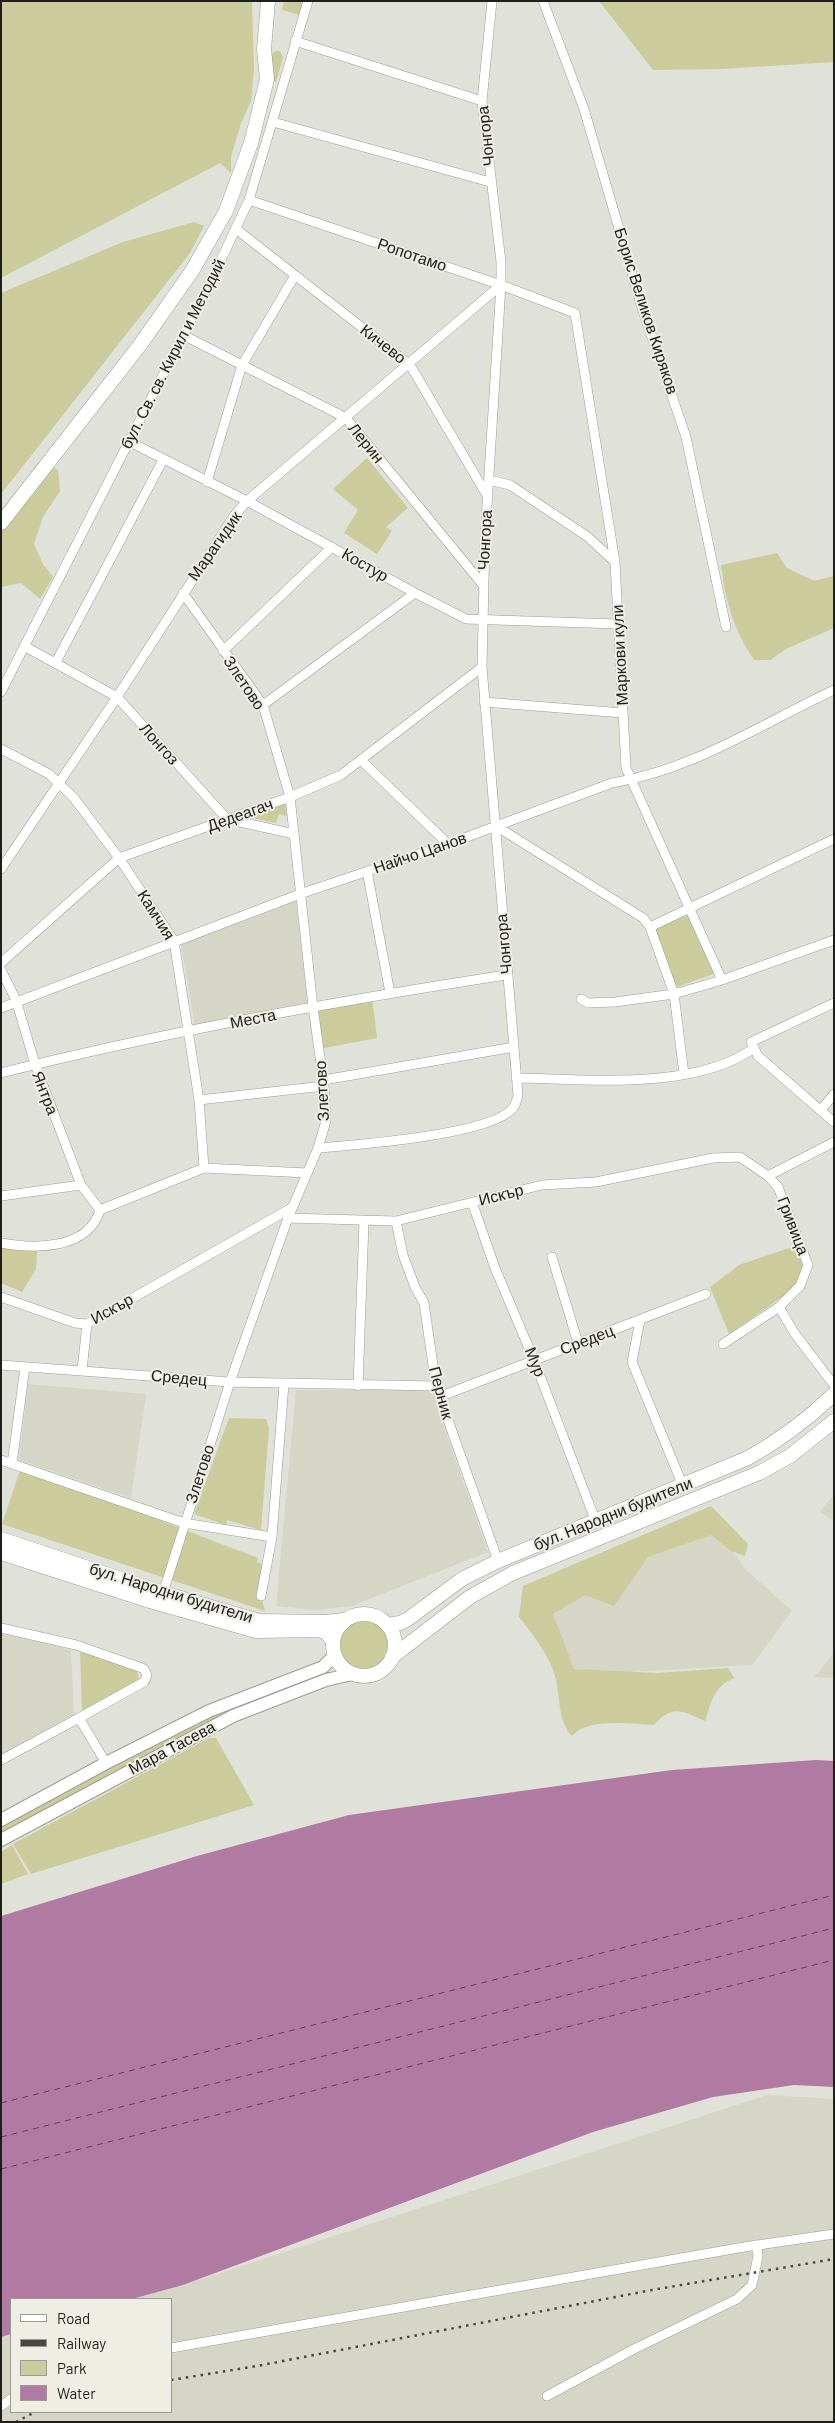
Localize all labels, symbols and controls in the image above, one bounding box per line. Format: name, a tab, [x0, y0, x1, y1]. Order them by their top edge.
street label: Чонгора	[473, 105, 499, 167]
street label: Борис Великов Киряков	[610, 225, 682, 397]
street label: Ропотамо	[375, 234, 449, 276]
street label: бул. Св. св. Кирил и Методий	[117, 256, 229, 452]
street label: Кичево	[356, 320, 410, 368]
street label: Лерин	[344, 419, 388, 467]
street label: Марагидик	[184, 508, 246, 584]
street label: Чонгора	[474, 509, 496, 571]
street label: Костур	[338, 544, 392, 586]
street label: Маркови кули	[608, 604, 632, 706]
street label: Злетово	[219, 652, 269, 714]
street label: Лонгоз	[135, 719, 183, 769]
street label: Дедеагач	[204, 794, 276, 836]
street label: Найчо Цанов	[371, 828, 469, 878]
street label: Камчия	[133, 887, 179, 943]
street label: Чонгора	[492, 913, 516, 975]
street label: Места	[228, 1005, 278, 1033]
street label: Злетово	[311, 1060, 333, 1122]
street label: Янтра	[28, 1068, 62, 1118]
street label: Искър	[477, 1180, 525, 1210]
street label: Гривица	[773, 1194, 813, 1258]
street label: Искър	[87, 1290, 137, 1328]
street label: Средец	[557, 1321, 617, 1359]
street label: Мур	[520, 1344, 550, 1380]
street label: Перник	[425, 1364, 457, 1422]
street label: Средец	[150, 1366, 208, 1390]
street label: Злетово	[182, 1442, 218, 1506]
street label: бул. Народни будители	[531, 1473, 695, 1555]
street label: бул. Народни будители	[87, 1559, 255, 1627]
street label: Мара Тасева	[125, 1717, 219, 1779]
legend	[10, 2298, 172, 2413]
text: Road	[57, 2309, 90, 2327]
text: Railway	[57, 2334, 106, 2352]
text: Park	[57, 2359, 86, 2377]
text: Water	[57, 2384, 96, 2402]

